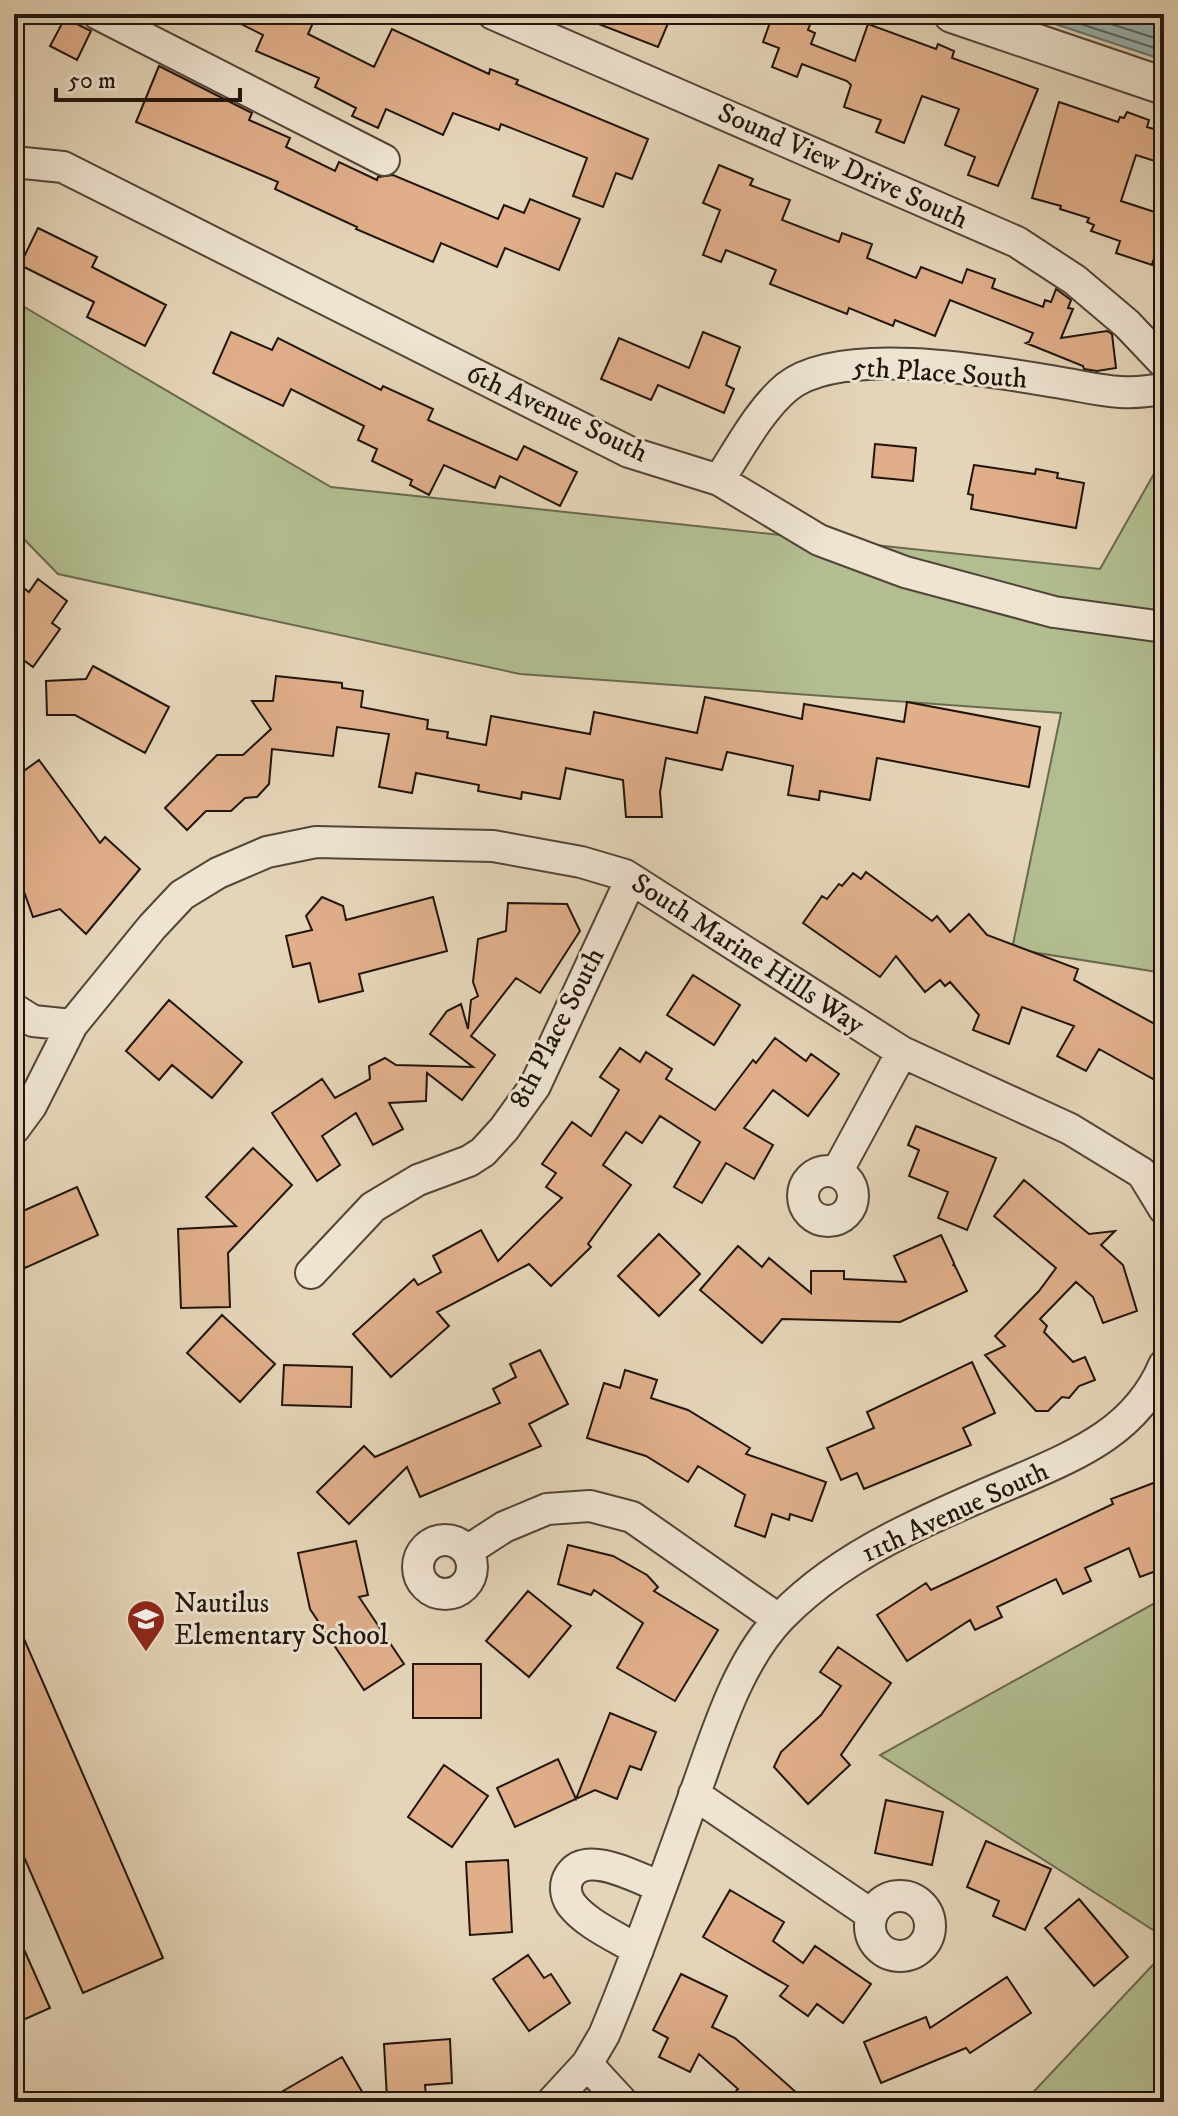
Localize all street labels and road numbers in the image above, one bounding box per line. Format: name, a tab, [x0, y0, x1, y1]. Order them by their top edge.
street label: Sound View Drive South	[712, 95, 974, 237]
street label: 5th Place South	[851, 349, 1029, 397]
street label: 6th Avenue South	[461, 356, 654, 471]
street label: South Marine Hills Way	[625, 866, 872, 1043]
street label: 8th Place South	[502, 942, 613, 1114]
street label: 11th Avenue South	[856, 1453, 1054, 1571]

